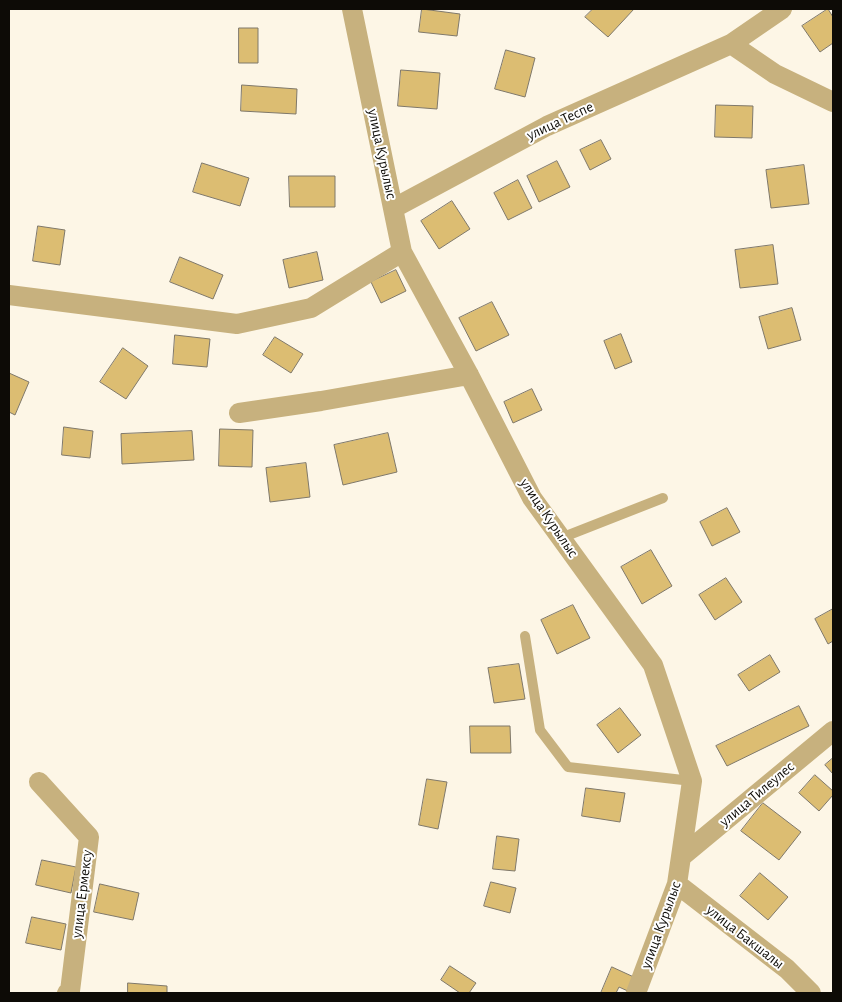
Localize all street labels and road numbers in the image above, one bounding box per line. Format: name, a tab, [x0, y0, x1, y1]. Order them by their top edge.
street label: улица Теспе	[524, 98, 596, 144]
street label: улица Курылыс	[364, 107, 400, 201]
street label: улица Курылыс	[516, 475, 582, 561]
street label: улица Тилеулес	[716, 757, 798, 831]
street label: улица Ермексу	[68, 849, 96, 939]
street label: улица Курылыс	[637, 879, 685, 971]
street label: улица Бакшалы	[702, 901, 788, 973]

